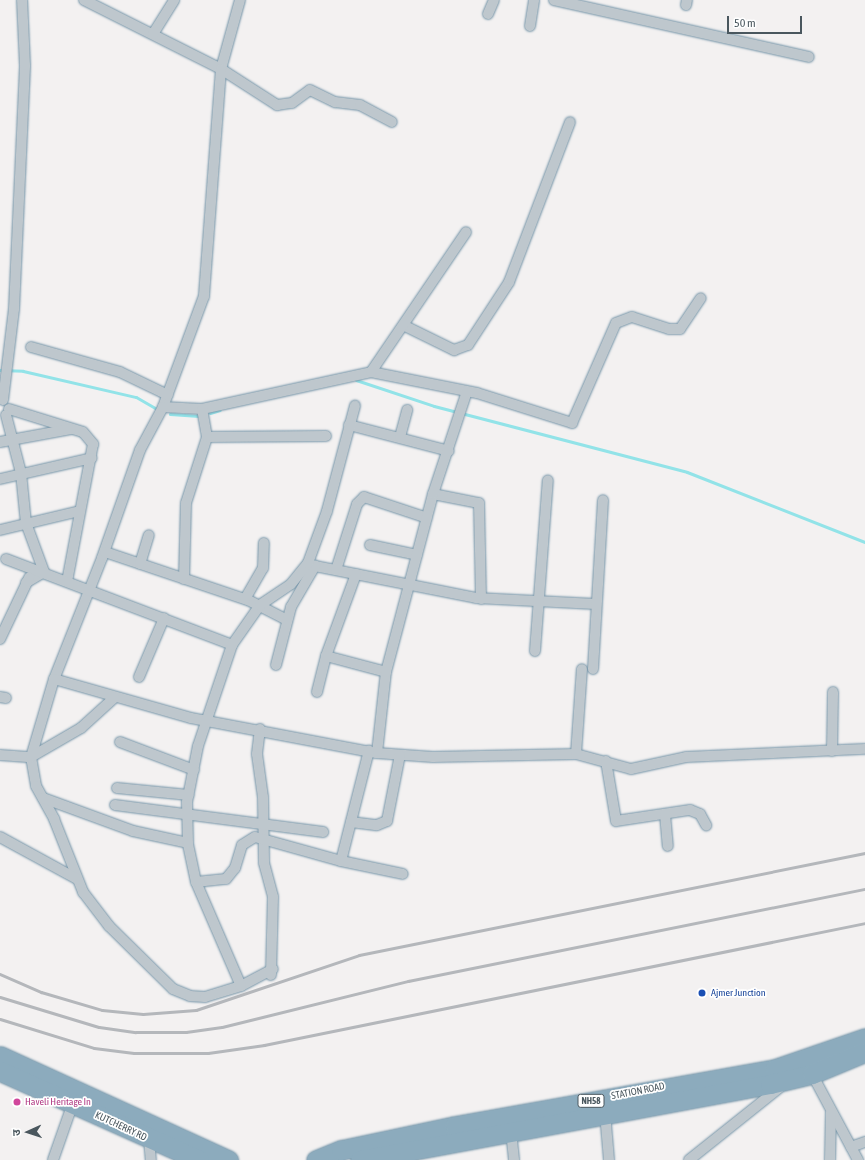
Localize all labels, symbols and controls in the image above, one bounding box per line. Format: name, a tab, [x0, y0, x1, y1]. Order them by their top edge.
scale bar	[729, 8, 804, 34]
text: 50 m	[734, 16, 756, 30]
marker: Ajmer Junction	[696, 987, 708, 999]
place label: Ajmer Junction	[711, 987, 766, 999]
street label: STATION ROAD	[610, 1080, 666, 1102]
road number: NH58	[577, 1094, 605, 1108]
place label: Haveli Heritage In	[25, 1096, 91, 1108]
marker: Haveli Heritage In	[12, 1097, 22, 1107]
street label: KUTCHERRY RD	[93, 1109, 149, 1143]
north arrow	[8, 1112, 48, 1152]
text: उ	[10, 1129, 22, 1136]

